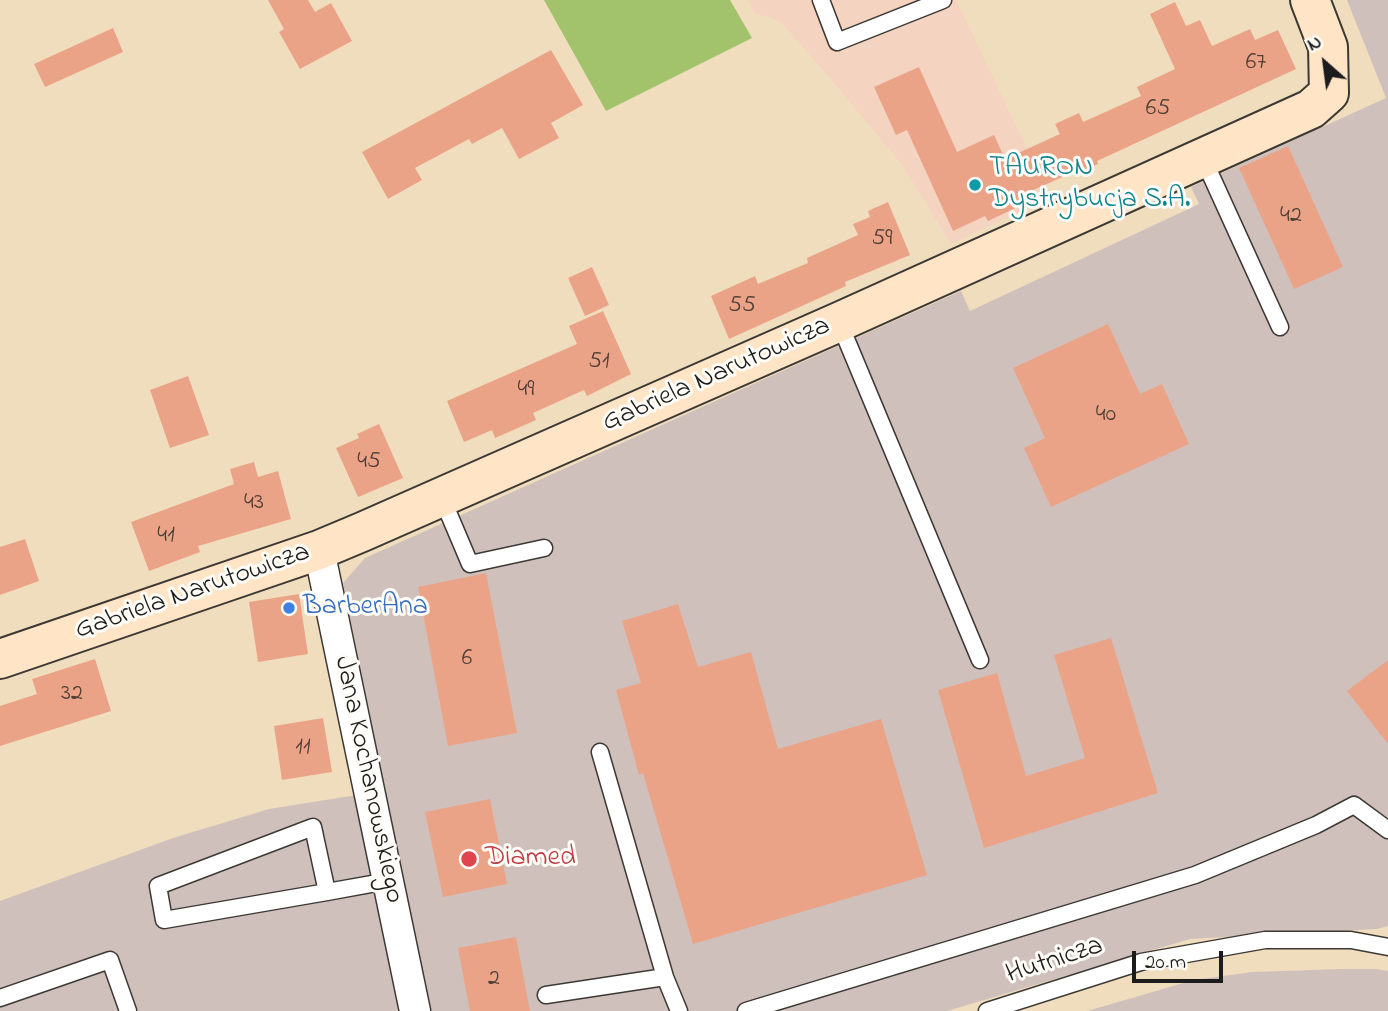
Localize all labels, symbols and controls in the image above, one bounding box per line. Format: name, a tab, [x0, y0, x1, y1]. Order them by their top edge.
north arrow	[1290, 28, 1360, 98]
text: N	[1303, 29, 1327, 59]
house number: 67	[1246, 50, 1266, 78]
house number: 65	[1146, 96, 1170, 124]
place label: TAURON Dystrybucja S.A.	[989, 152, 1191, 218]
marker: TAURON Dystrybucja S.A.	[967, 177, 983, 193]
house number: 42	[1280, 203, 1302, 231]
house number: 59	[872, 226, 892, 254]
house number: 55	[728, 293, 756, 321]
street label: Gabriela Narutowicza	[598, 311, 836, 441]
house number: 51	[588, 349, 610, 377]
house number: 49	[517, 377, 535, 405]
house number: 40	[1096, 402, 1116, 430]
house number: 45	[357, 449, 381, 477]
house number: 43	[244, 490, 264, 518]
house number: 41	[157, 523, 175, 551]
street label: Gabriela Narutowicza	[71, 537, 315, 649]
place label: BarberAna	[303, 591, 428, 625]
marker: BarberAna	[281, 600, 297, 616]
house number: 6	[462, 646, 472, 674]
street label: Jana Kochanowskiego	[324, 653, 410, 907]
house number: 32	[61, 681, 83, 709]
house number: 11	[295, 735, 311, 763]
place label: Diamed	[485, 842, 576, 876]
marker: Diamed	[459, 849, 479, 869]
street label: Hutnicza	[1002, 931, 1108, 993]
scale bar	[1136, 937, 1227, 981]
text: 20 m	[1145, 948, 1186, 978]
house number: 2	[488, 966, 500, 994]

